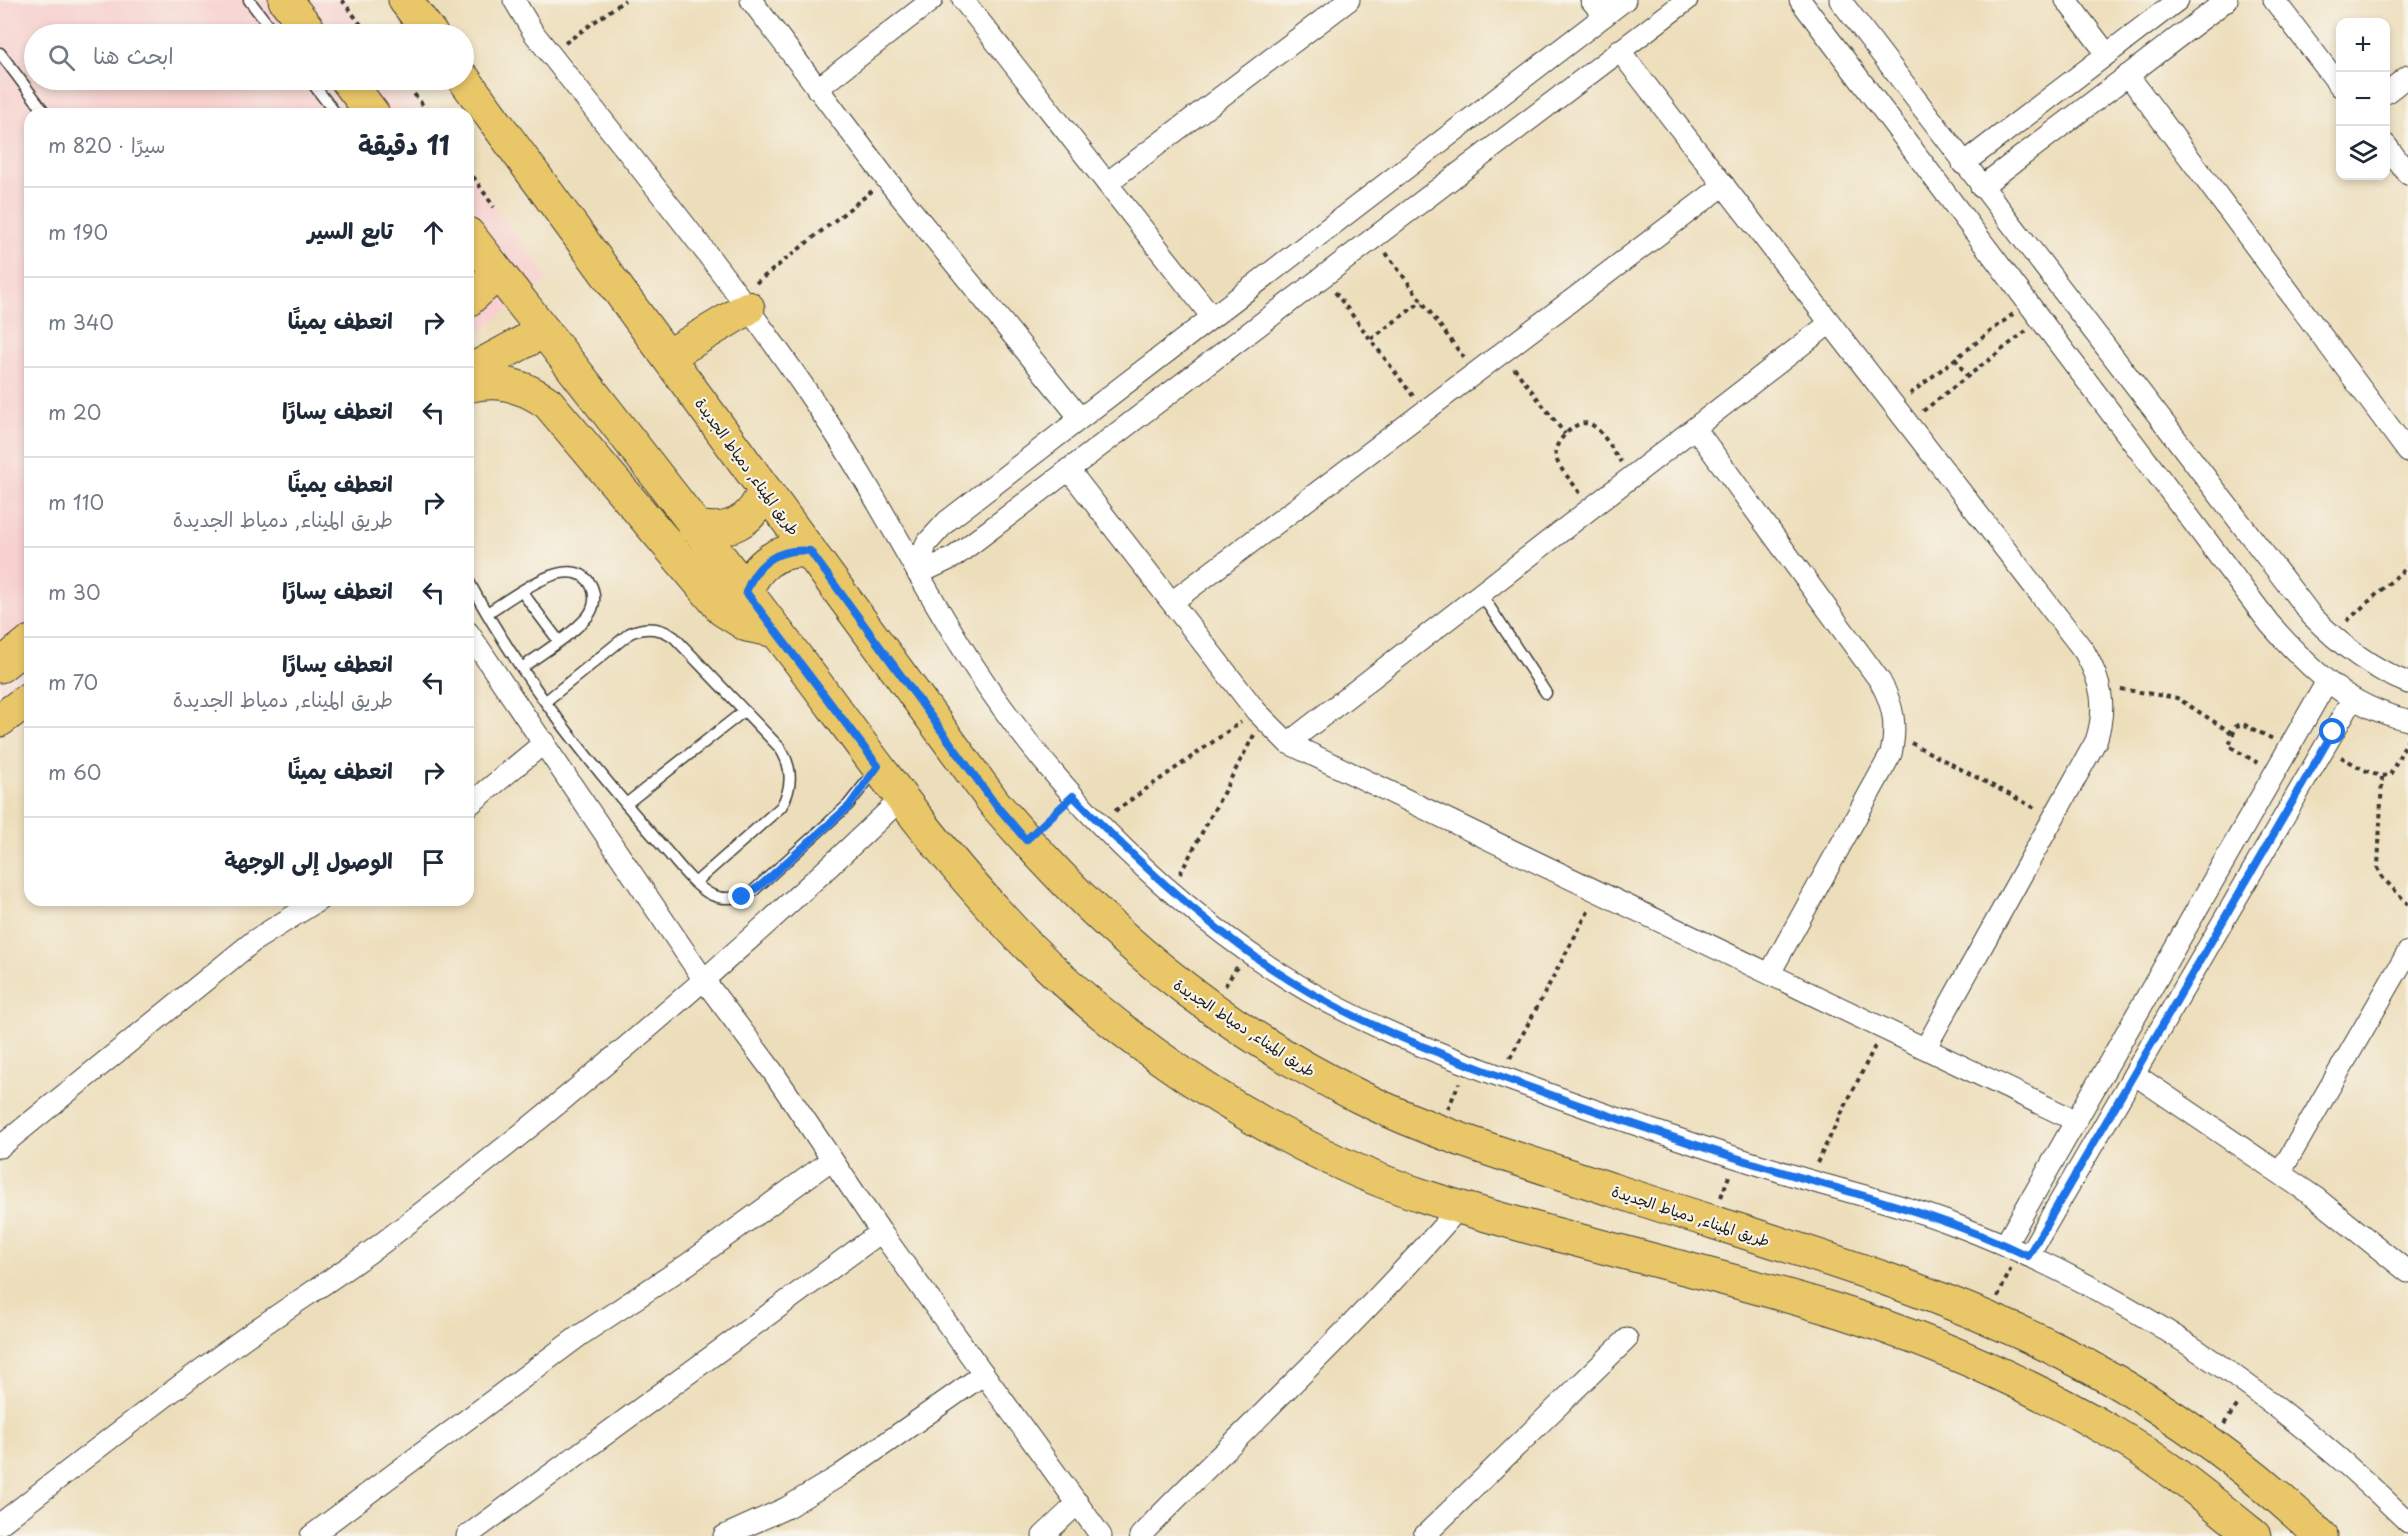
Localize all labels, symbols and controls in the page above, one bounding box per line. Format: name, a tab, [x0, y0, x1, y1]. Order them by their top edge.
map controls	[2336, 18, 2390, 180]
button: +	[2336, 18, 2390, 72]
search box	[24, 24, 474, 90]
text: ابحث هنا	[93, 38, 174, 71]
icon: search	[45, 41, 78, 74]
button: −	[2336, 72, 2390, 126]
text: 11 دقيقة	[358, 125, 450, 164]
button: layers	[2336, 126, 2390, 180]
text: سيرًا · 820 m	[48, 130, 166, 160]
text: تابع السير	[308, 213, 393, 246]
icon: ahead	[417, 216, 450, 249]
text: 190 m	[48, 217, 108, 247]
text: انعطف يمينًا	[288, 303, 393, 336]
icon: right	[417, 306, 450, 339]
text: 340 m	[48, 307, 114, 337]
street label: طريق الميناء, دمياط الجديدة	[690, 392, 806, 540]
text: انعطف يسارًا	[282, 393, 393, 426]
icon: left	[417, 396, 450, 429]
text: 20 m	[48, 397, 101, 427]
text: انعطف يمينًا	[288, 466, 393, 499]
icon: right	[417, 486, 450, 519]
text: 110 m	[48, 487, 104, 517]
text: طريق الميناء, دمياط الجديدة	[173, 504, 393, 534]
text: انعطف يسارًا	[282, 573, 393, 606]
icon: left	[417, 576, 450, 609]
text: 30 m	[48, 577, 101, 607]
text: انعطف يسارًا	[282, 646, 393, 679]
icon: left	[417, 666, 450, 699]
text: 70 m	[48, 667, 98, 697]
text: طريق الميناء, دمياط الجديدة	[173, 684, 393, 714]
route start	[2319, 718, 2345, 744]
text: انعطف يمينًا	[288, 753, 393, 786]
icon: right	[417, 756, 450, 789]
text: 60 m	[48, 757, 101, 787]
text: الوصول إلى الوجهة	[224, 843, 393, 876]
icon: arrive	[417, 846, 450, 879]
route end	[728, 883, 754, 909]
street label: طريق الميناء, دمياط الجديدة	[1169, 972, 1321, 1082]
street label: طريق الميناء, دمياط الجديدة	[1609, 1179, 1773, 1251]

